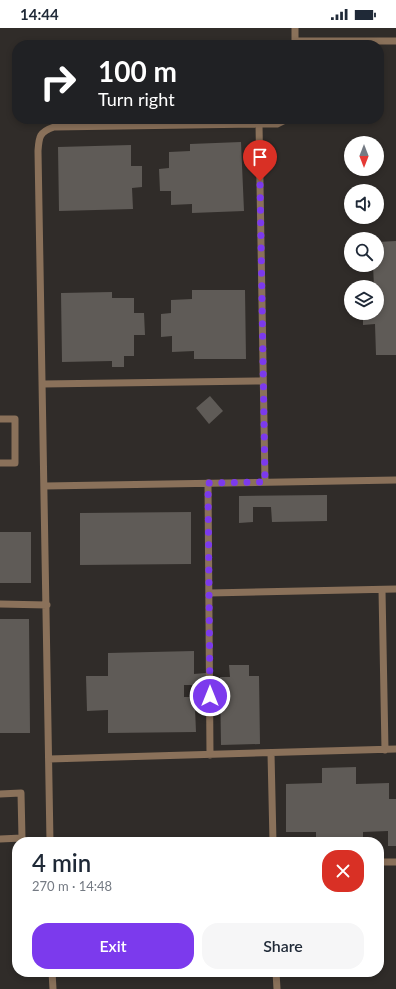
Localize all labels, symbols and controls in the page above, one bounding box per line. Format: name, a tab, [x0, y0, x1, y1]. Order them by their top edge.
text: 14:44	[20, 5, 59, 23]
text: 100 m	[98, 54, 177, 88]
icon: right	[32, 56, 84, 108]
text: Turn right	[98, 88, 175, 110]
north arrow	[344, 136, 384, 176]
map controls	[344, 136, 384, 320]
pin	[243, 140, 277, 181]
icon: arrive	[249, 146, 271, 168]
button: sound	[344, 184, 384, 224]
button: search	[344, 232, 384, 272]
button: layers	[344, 280, 384, 320]
position arrow	[189, 675, 231, 717]
text: 4 min	[32, 848, 91, 877]
button: close	[322, 850, 364, 892]
text: 270 m · 14:48	[32, 878, 112, 894]
button: Exit	[32, 923, 194, 969]
button: Share	[202, 923, 364, 969]

